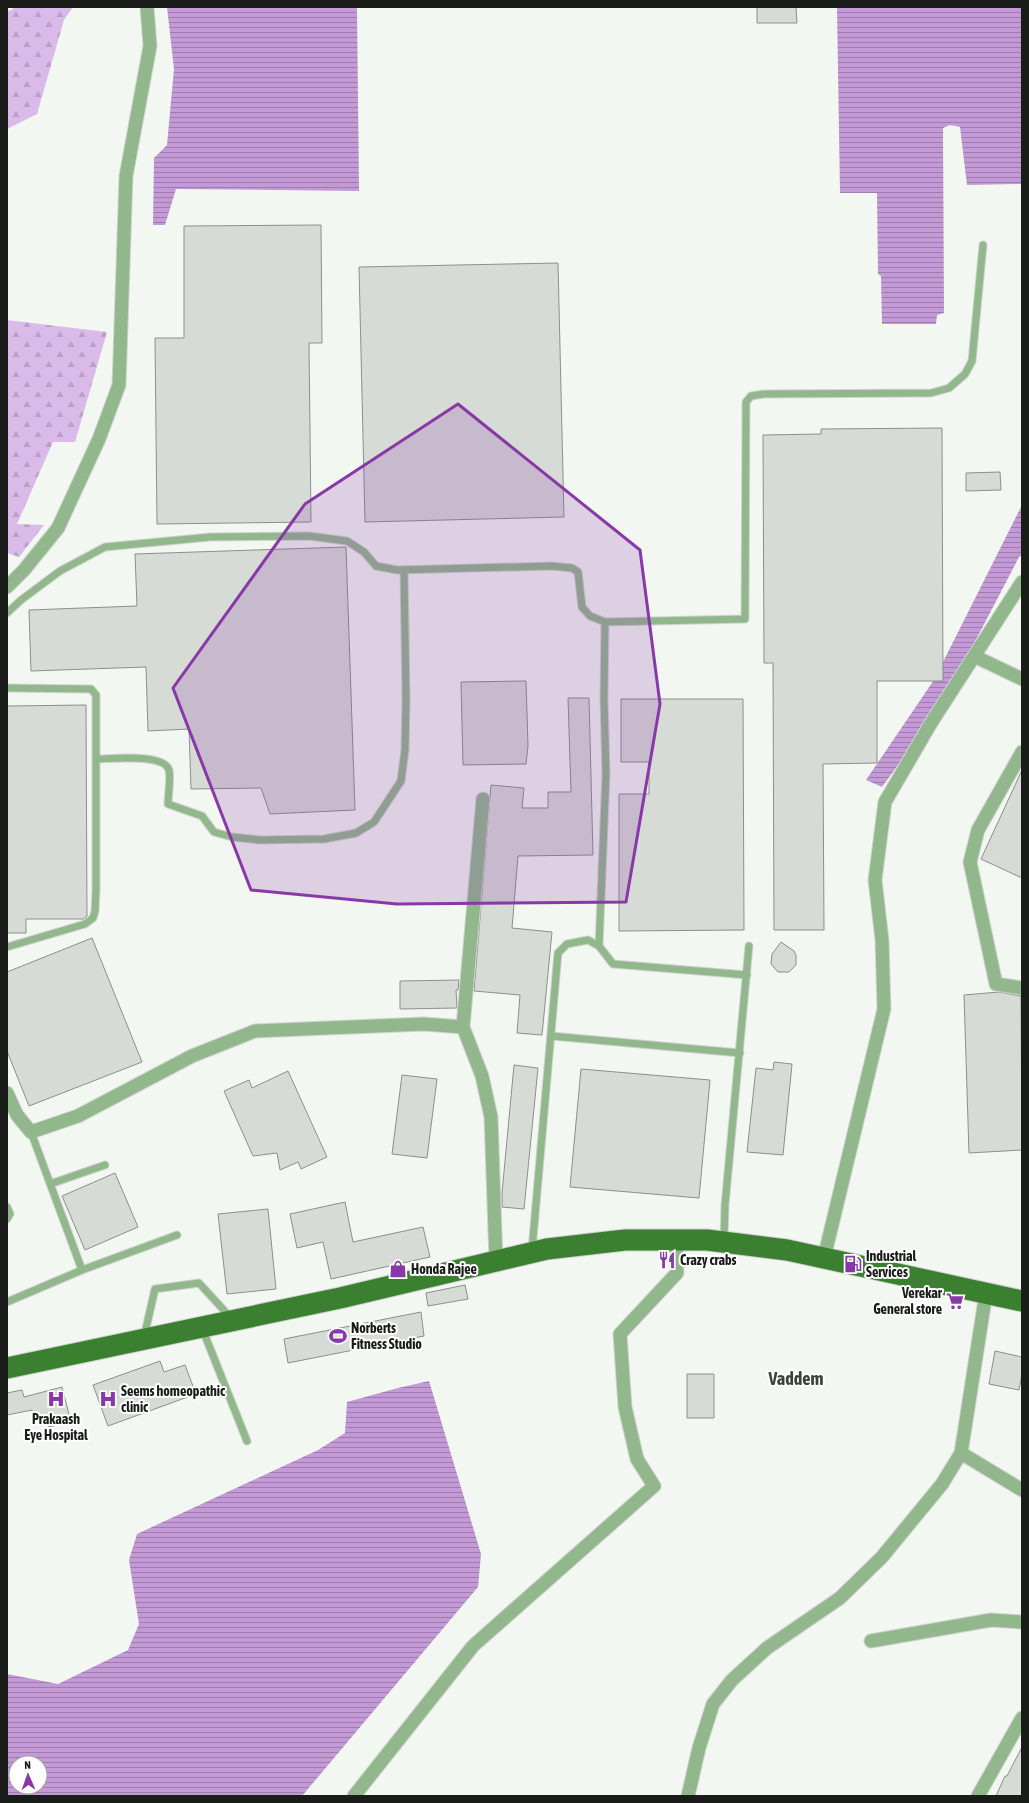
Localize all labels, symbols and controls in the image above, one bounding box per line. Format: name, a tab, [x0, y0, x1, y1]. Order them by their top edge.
place label: Industrial Services	[866, 1248, 917, 1280]
restaurant icon: Crazy crabs	[657, 1250, 677, 1270]
place label: Crazy crabs	[680, 1252, 737, 1268]
fuel station icon: Industrial Services	[843, 1254, 863, 1274]
shop icon: Honda Rajee	[388, 1259, 408, 1279]
place label: Honda Rajee	[411, 1261, 477, 1277]
place label: Verekar General store	[873, 1285, 943, 1317]
supermarket icon: Verekar General store	[945, 1291, 965, 1311]
place label: Norberts Fitness Studio	[351, 1320, 422, 1352]
sports icon: Norberts Fitness Studio	[328, 1326, 348, 1346]
district label: Vaddem	[768, 1368, 823, 1389]
place label: Seems homeopathic clinic	[121, 1383, 226, 1415]
hospital icon: Prakaash Eye Hospital	[46, 1389, 66, 1409]
hospital icon: Seems homeopathic clinic	[98, 1389, 118, 1409]
place label: Prakaash Eye Hospital	[24, 1411, 88, 1443]
north arrow	[8, 1755, 48, 1795]
text: N	[24, 1759, 31, 1771]

